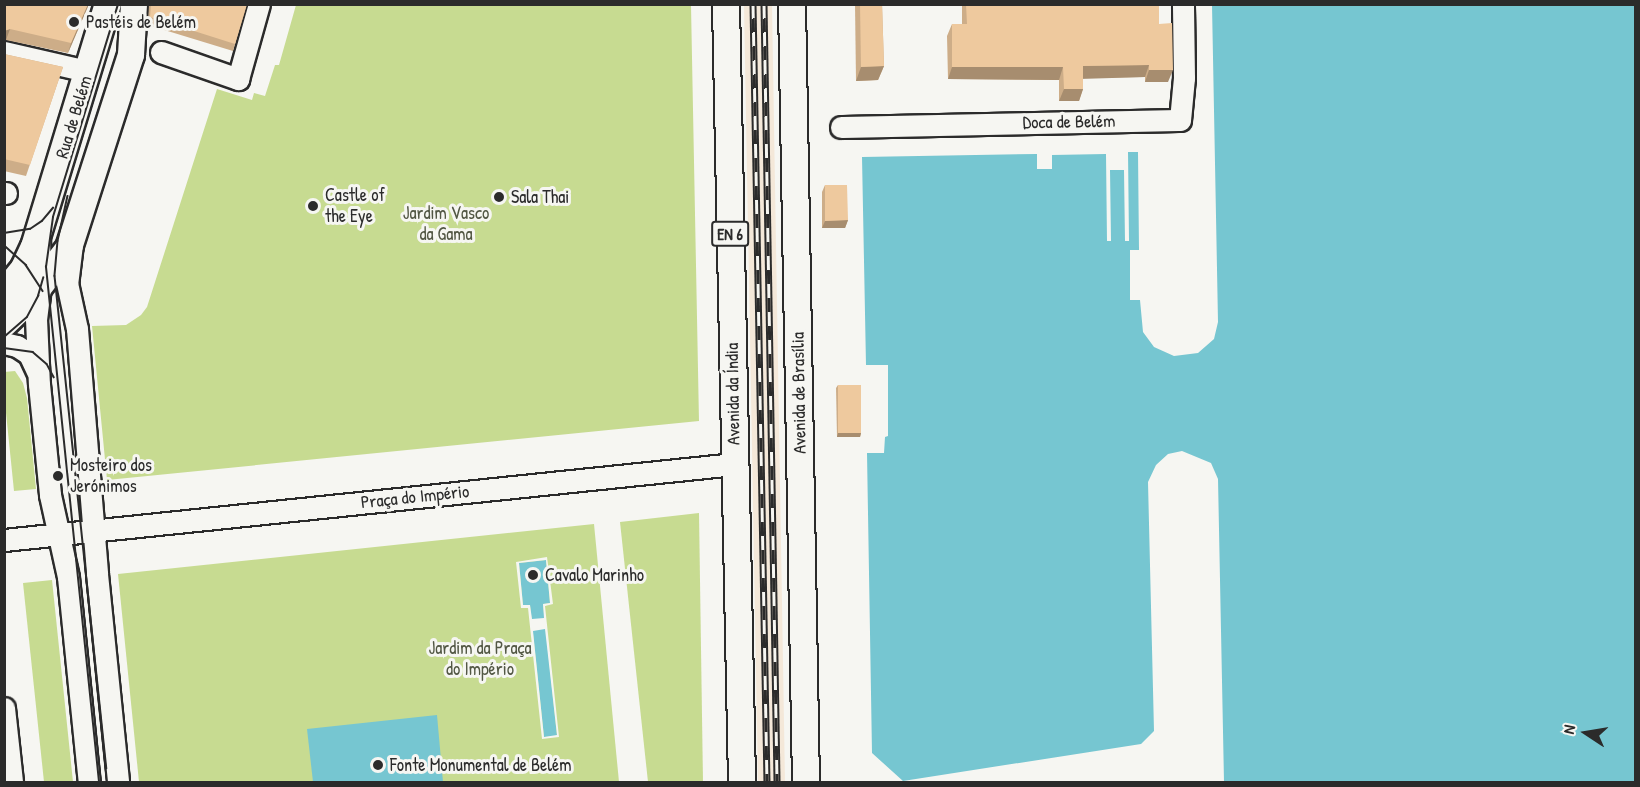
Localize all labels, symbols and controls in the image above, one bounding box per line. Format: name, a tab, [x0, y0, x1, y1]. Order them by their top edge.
place label: Pastéis de Belém	[86, 11, 196, 33]
marker: Pastéis de Belém	[67, 15, 81, 29]
street label: Rua de Belém	[51, 73, 97, 161]
street label: Doca de Belém	[1022, 110, 1116, 134]
place label: Castle of the Eye	[325, 185, 385, 228]
place label: Sala Thai	[511, 186, 569, 208]
marker: Sala Thai	[492, 190, 506, 204]
marker: Castle of the Eye	[306, 199, 320, 213]
park label: Jardim Vasco da Gama	[403, 203, 489, 246]
road number: EN 6	[710, 221, 750, 247]
street label: Avenida de Brasília	[787, 332, 811, 454]
street label: Avenida da Índia	[721, 343, 745, 445]
place label: Mosteiro dos Jerónimos	[70, 455, 152, 498]
marker: Mosteiro dos Jerónimos	[51, 469, 65, 483]
street label: Praça do Império	[360, 481, 470, 513]
place label: Cavalo Marinho	[545, 564, 644, 586]
marker: Cavalo Marinho	[526, 568, 540, 582]
park label: Jardim da Praça do Império	[429, 638, 531, 680]
north arrow	[1556, 703, 1616, 763]
text: N	[1557, 723, 1580, 736]
place label: Fonte Monumental de Belém	[390, 754, 571, 776]
marker: Fonte Monumental de Belém	[371, 758, 385, 772]

